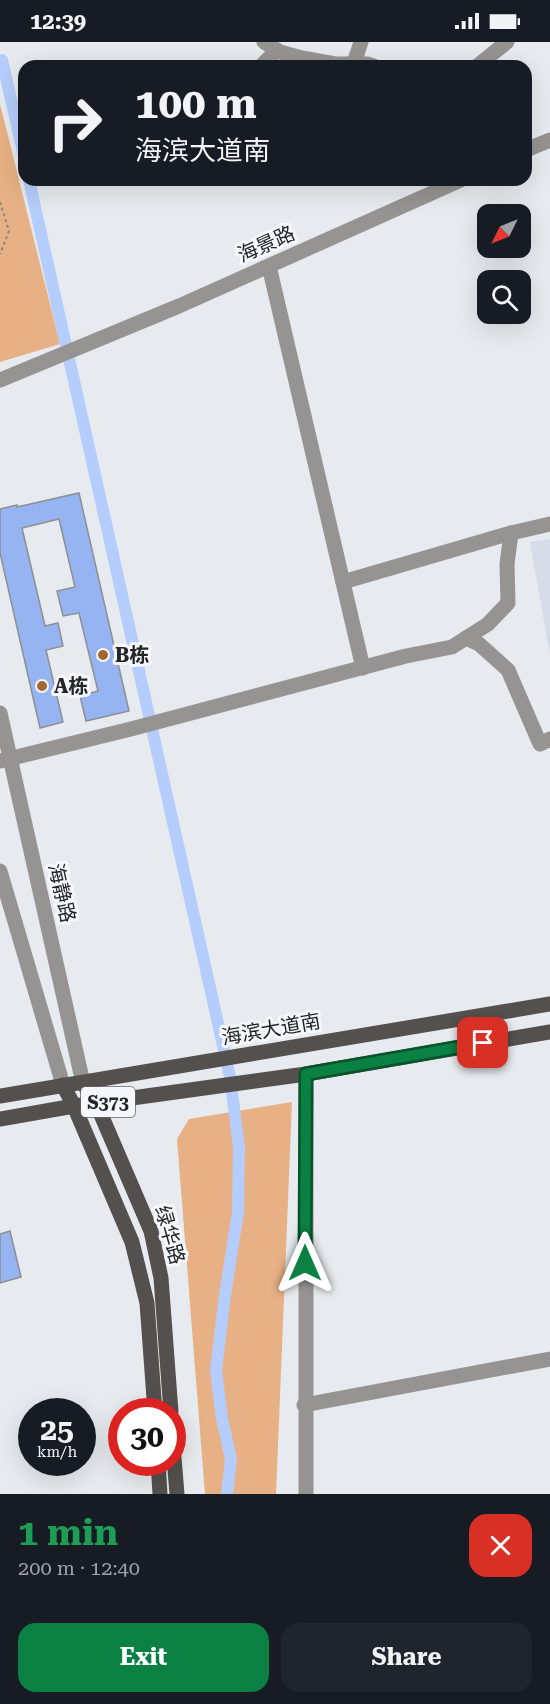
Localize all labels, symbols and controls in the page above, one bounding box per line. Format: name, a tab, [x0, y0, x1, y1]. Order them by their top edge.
text: 12:39	[30, 9, 86, 34]
text: 100 m	[135, 79, 257, 128]
icon: right	[36, 84, 114, 162]
text: 海滨大道南	[135, 135, 270, 167]
north arrow	[477, 204, 531, 258]
map controls	[477, 204, 531, 324]
street label: 海景路	[234, 221, 298, 267]
button: search	[477, 270, 531, 324]
place label: B栋	[115, 643, 149, 667]
marker: B栋	[96, 648, 110, 662]
place label: A栋	[54, 674, 88, 698]
marker: A栋	[35, 679, 49, 693]
street label: 海静路	[44, 861, 80, 925]
street label: 海滨大道南	[220, 1008, 322, 1050]
pin	[457, 1017, 508, 1068]
icon: arrive	[466, 1026, 499, 1059]
road number: S373	[81, 1087, 135, 1117]
street label: 绿华路	[150, 1203, 190, 1267]
position arrow	[273, 1231, 337, 1295]
speed limit sign: 30	[108, 1398, 186, 1476]
text: 25	[40, 1412, 74, 1447]
text: km/h	[37, 1443, 77, 1461]
text: 1 min	[18, 1512, 118, 1554]
button: close	[469, 1514, 532, 1577]
text: 200 m · 12:40	[18, 1556, 140, 1580]
button: Exit	[18, 1623, 269, 1692]
button: Share	[281, 1623, 532, 1692]

